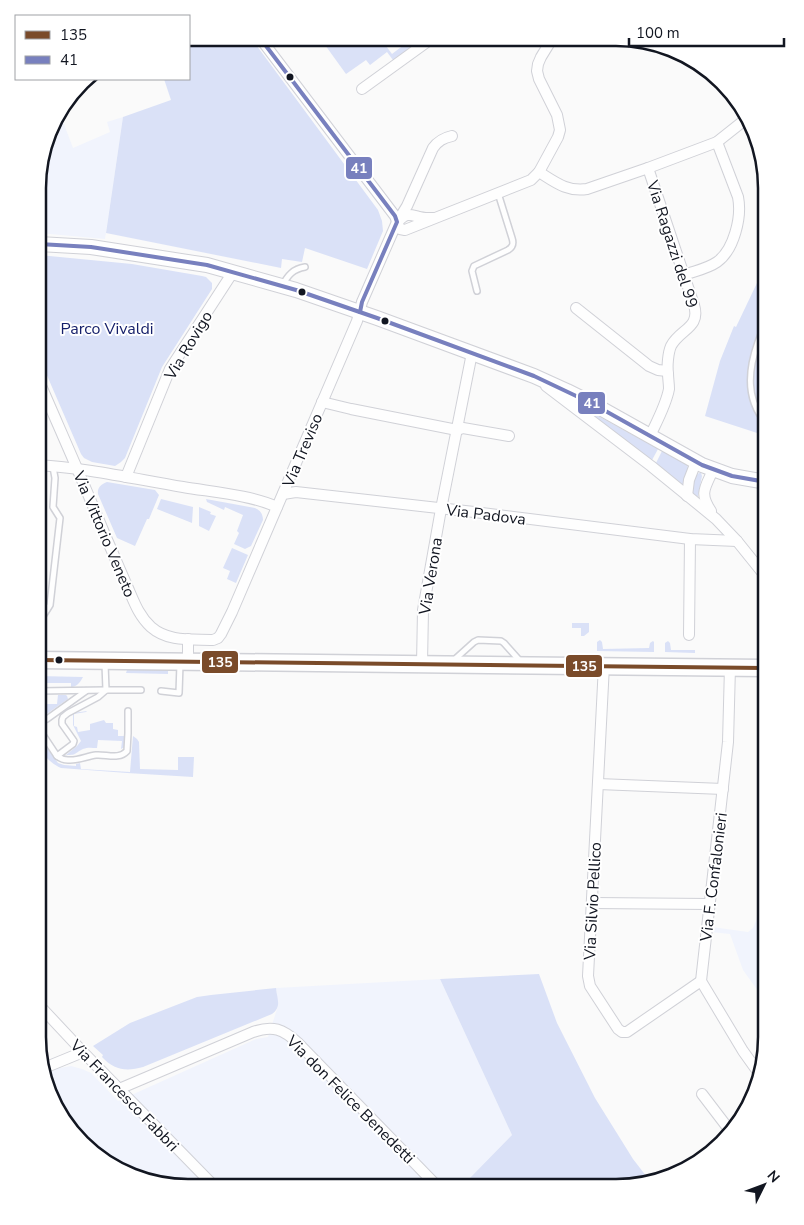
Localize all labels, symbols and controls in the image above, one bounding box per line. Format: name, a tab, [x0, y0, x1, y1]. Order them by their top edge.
legend	[15, 15, 190, 80]
scale bar	[629, 15, 784, 47]
text: 100 m	[636, 23, 680, 43]
text: 135	[60, 25, 87, 45]
text: 41	[60, 50, 78, 70]
unlabelled marker	[285, 72, 295, 82]
line badge: 41	[345, 156, 373, 180]
text: 41	[351, 159, 367, 178]
street label: Via Ragazzi del 99	[641, 177, 703, 311]
unlabelled marker	[297, 287, 307, 297]
street label: Via Rovigo	[159, 307, 218, 385]
unlabelled marker	[380, 316, 390, 326]
park label: Parco Vivaldi	[60, 318, 154, 340]
line badge: 41	[577, 391, 606, 415]
text: 41	[584, 394, 600, 413]
street label: Via Treviso	[277, 410, 328, 492]
street label: Via Vittorio Veneto	[67, 467, 141, 601]
street label: Via Padova	[444, 499, 527, 531]
street label: Via Verona	[414, 536, 448, 617]
line badge: 135	[201, 650, 239, 674]
text: 135	[207, 653, 233, 672]
line badge: 135	[565, 654, 603, 678]
unlabelled marker	[54, 655, 64, 665]
text: 135	[571, 657, 597, 676]
street label: Via F. Confalonieri	[695, 811, 733, 944]
street label: Via Silvio Pellico	[579, 841, 607, 962]
street label: Via don Felice Benedetti	[280, 1030, 419, 1169]
street label: Via Francesco Fabbri	[64, 1034, 184, 1157]
north arrow	[739, 1160, 789, 1210]
text: N	[763, 1166, 784, 1187]

